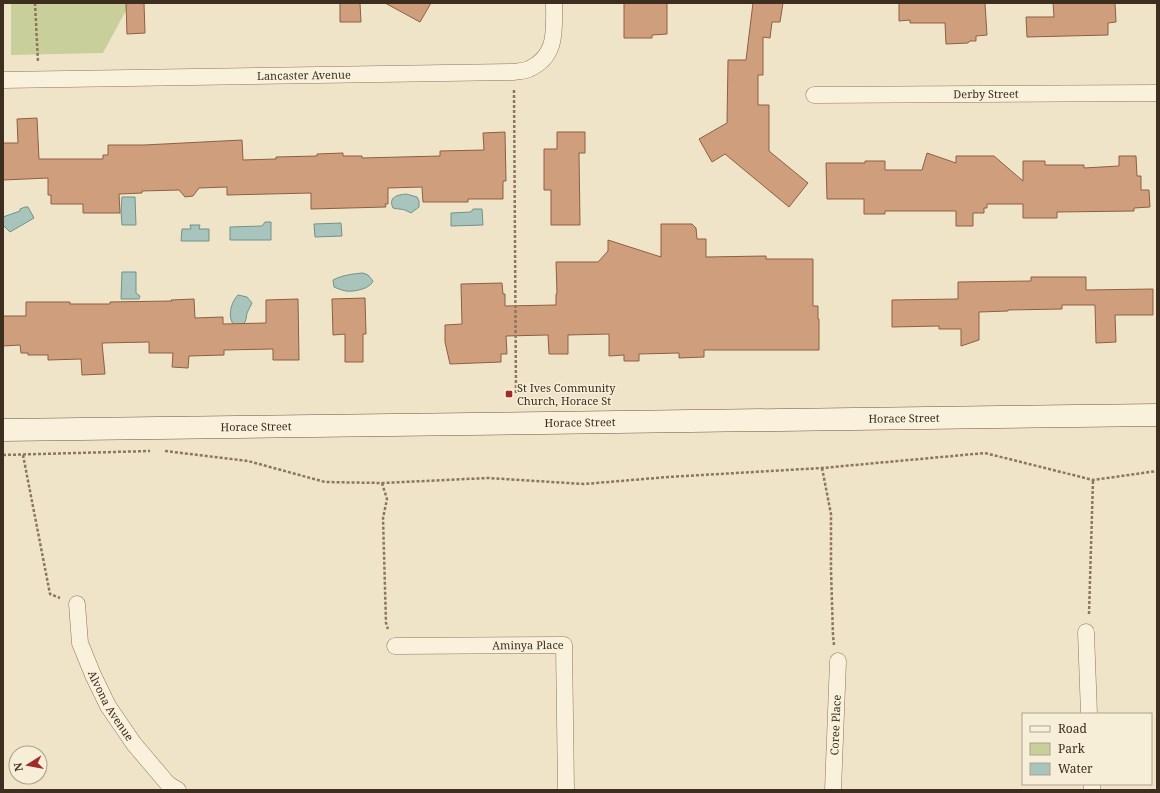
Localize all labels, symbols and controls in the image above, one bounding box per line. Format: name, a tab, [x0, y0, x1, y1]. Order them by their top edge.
street label: Lancaster Avenue	[257, 67, 351, 83]
street label: Derby Street	[953, 86, 1019, 101]
place label: St Ives Community Church, Horace St	[517, 380, 616, 408]
marker: St Ives Community Church, Horace St	[504, 389, 514, 399]
street label: Horace Street	[868, 410, 940, 426]
street label: Horace Street	[544, 414, 616, 430]
street label: Horace Street	[220, 418, 292, 434]
street label: Aminya Place	[492, 637, 564, 652]
street label: Alvona Avenue	[85, 668, 138, 744]
street label: Coree Place	[826, 694, 844, 756]
legend	[1022, 713, 1152, 785]
text: Road	[1058, 720, 1088, 737]
text: Park	[1058, 740, 1086, 757]
north arrow	[8, 745, 48, 785]
text: Water	[1058, 760, 1093, 777]
text: N	[9, 761, 26, 773]

